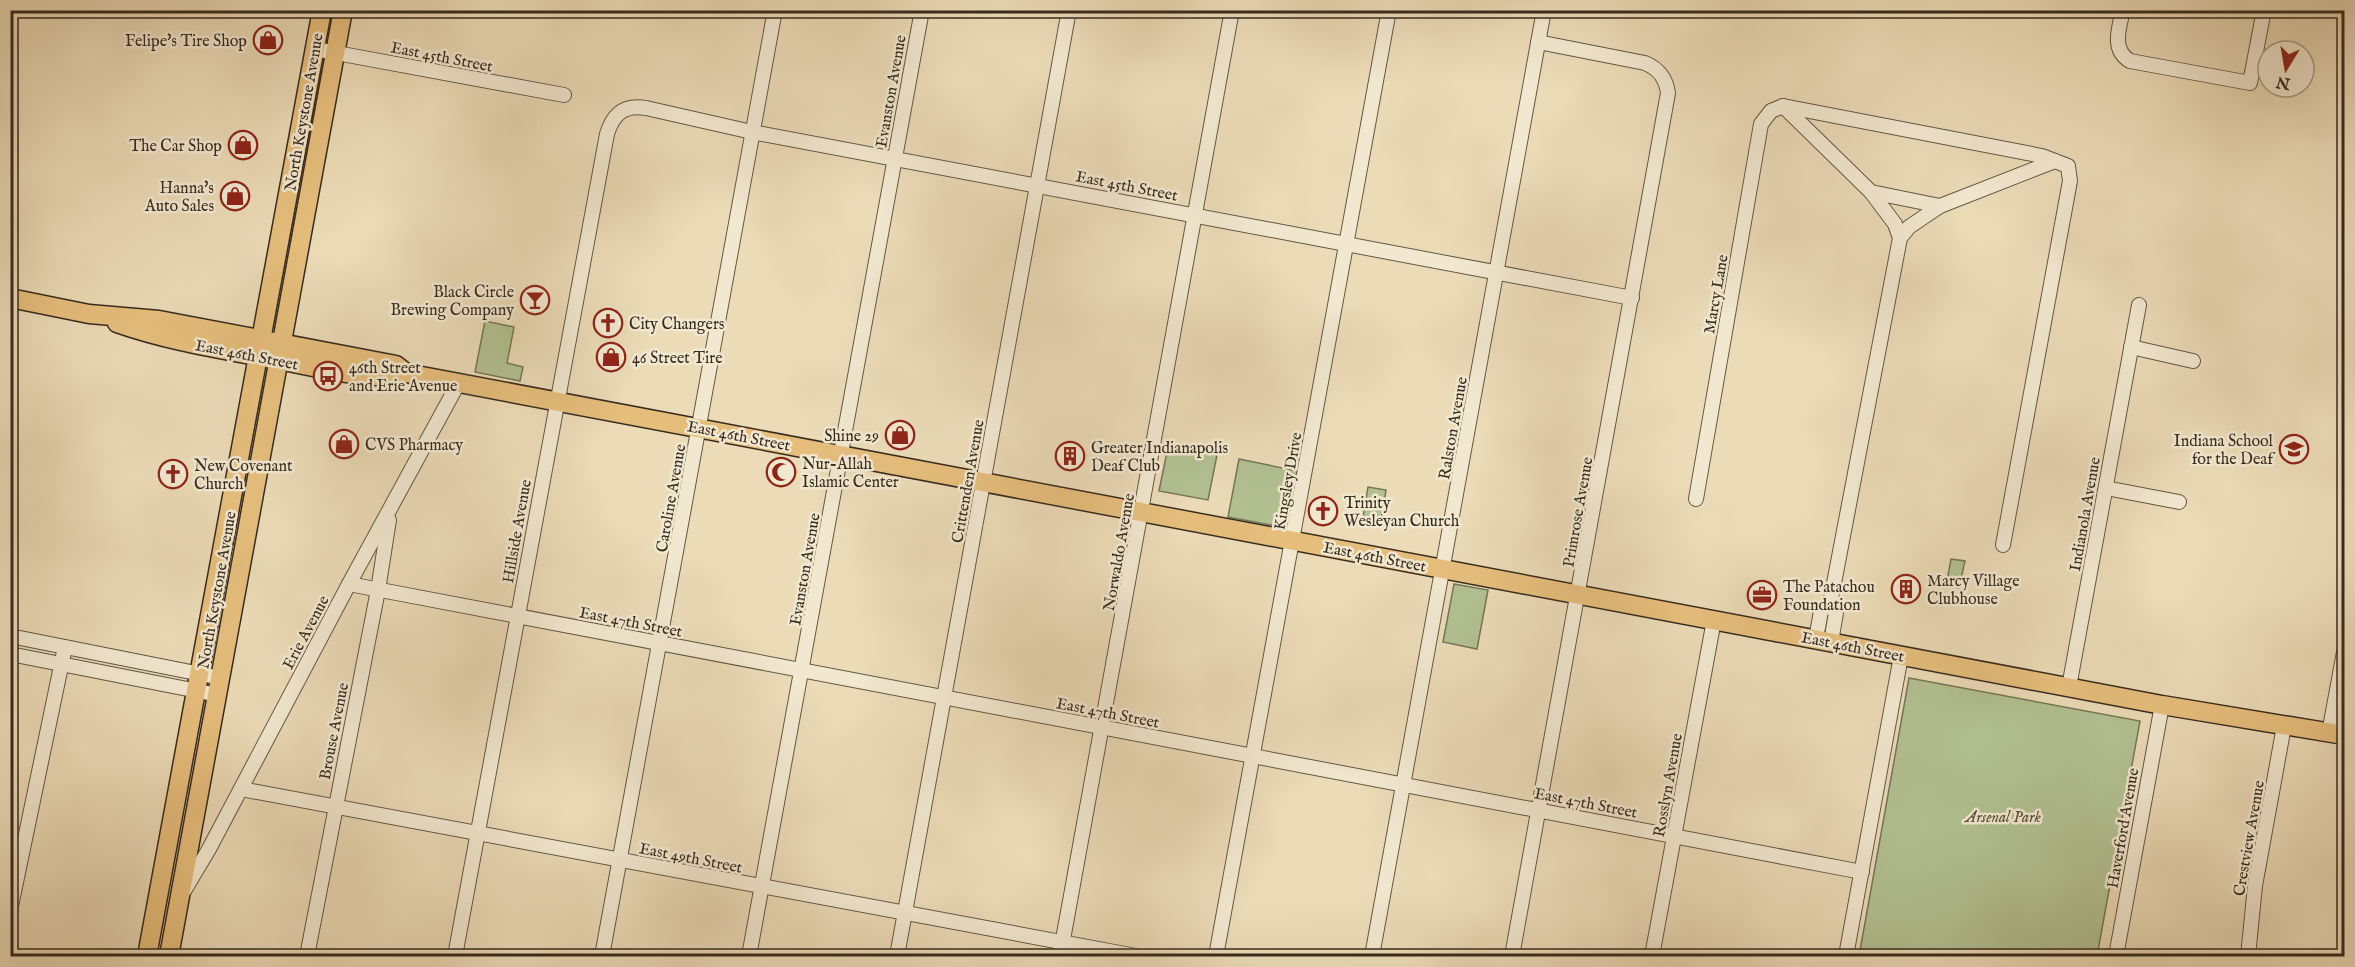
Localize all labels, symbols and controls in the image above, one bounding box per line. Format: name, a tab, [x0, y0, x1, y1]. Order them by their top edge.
shop icon: Felipe's Tire Shop	[252, 24, 284, 56]
place label: Felipe's Tire Shop	[125, 32, 247, 52]
street label: North Keystone Avenue	[281, 32, 329, 193]
street label: Evanston Avenue	[872, 33, 912, 149]
street label: East 45th Street	[389, 38, 495, 78]
north arrow	[2256, 39, 2316, 99]
text: N	[2275, 71, 2293, 93]
shop icon: The Car Shop	[227, 129, 259, 161]
place label: The Car Shop	[129, 137, 222, 157]
street label: East 45th Street	[1074, 167, 1180, 207]
place label: Hanna's Auto Sales	[144, 179, 214, 217]
shop icon: Hanna's Auto Sales	[219, 180, 251, 212]
street label: Marcy Lane	[1700, 253, 1734, 336]
place label: Black Circle Brewing Company	[390, 283, 514, 321]
bar icon: Black Circle Brewing Company	[519, 284, 551, 316]
church icon: City Changers	[592, 307, 624, 339]
place label: City Changers	[629, 315, 725, 335]
street label: East 46th Street	[193, 336, 300, 376]
shop icon: 46 Street Tire	[595, 341, 627, 373]
place label: 46 Street Tire	[632, 349, 722, 369]
place label: 46th Street and Erie Avenue	[349, 359, 457, 397]
bus stop icon: 46th Street and Erie Avenue	[312, 360, 344, 392]
street label: Ralston Avenue	[1435, 375, 1473, 481]
street label: East 46th Street	[685, 417, 792, 457]
street label: Crittenden Avenue	[948, 418, 990, 545]
shop icon: Shine 29	[884, 419, 916, 451]
place label: Shine 29	[824, 427, 879, 447]
shop icon: CVS Pharmacy	[328, 428, 360, 460]
street label: Kingsley Drive	[1271, 431, 1307, 532]
place label: Indiana School for the Deaf	[2174, 432, 2276, 470]
school or university icon: Indiana School for the Deaf	[2278, 433, 2310, 465]
place label: CVS Pharmacy	[365, 436, 463, 456]
place label: Greater Indianapolis Deaf Club	[1091, 439, 1229, 477]
building icon: Greater Indianapolis Deaf Club	[1054, 440, 1086, 472]
street label: Caroline Avenue	[653, 443, 691, 554]
place label: Nur-Allah Islamic Center	[802, 455, 899, 493]
mosque icon: Nur-Allah Islamic Center	[765, 456, 797, 488]
street label: Primrose Avenue	[1559, 456, 1599, 569]
street label: Indianola Avenue	[2066, 456, 2106, 573]
place label: New Covenant Church	[194, 457, 293, 495]
church icon: New Covenant Church	[157, 458, 189, 490]
street label: Hillside Avenue	[499, 478, 537, 585]
street label: Norwaldo Avenue	[1100, 492, 1140, 613]
place label: Trinity Wesleyan Church	[1344, 494, 1460, 532]
church icon: Trinity Wesleyan Church	[1307, 495, 1339, 527]
street label: North Keystone Avenue	[194, 510, 242, 671]
street label: Evanston Avenue	[786, 511, 826, 627]
street label: East 46th Street	[1321, 538, 1428, 578]
place label: Marcy Village Clubhouse	[1927, 572, 2020, 610]
building icon: Marcy Village Clubhouse	[1890, 573, 1922, 605]
place label: The Patachou Foundation	[1783, 578, 1875, 616]
office icon: The Patachou Foundation	[1746, 579, 1778, 611]
street label: Erie Avenue	[279, 593, 335, 673]
street label: East 47th Street	[577, 603, 684, 643]
street label: East 46th Street	[1799, 628, 1906, 668]
street label: Brouse Avenue	[316, 681, 354, 782]
street label: East 47th Street	[1054, 694, 1161, 734]
street label: Rosslyn Avenue	[1650, 732, 1688, 839]
street label: Haverford Avenue	[2104, 767, 2144, 890]
street label: Crestview Avenue	[2230, 779, 2270, 898]
street label: East 47th Street	[1532, 784, 1639, 824]
park label: Arsenal Park	[1963, 808, 2041, 828]
street label: East 49th Street	[637, 839, 744, 879]

